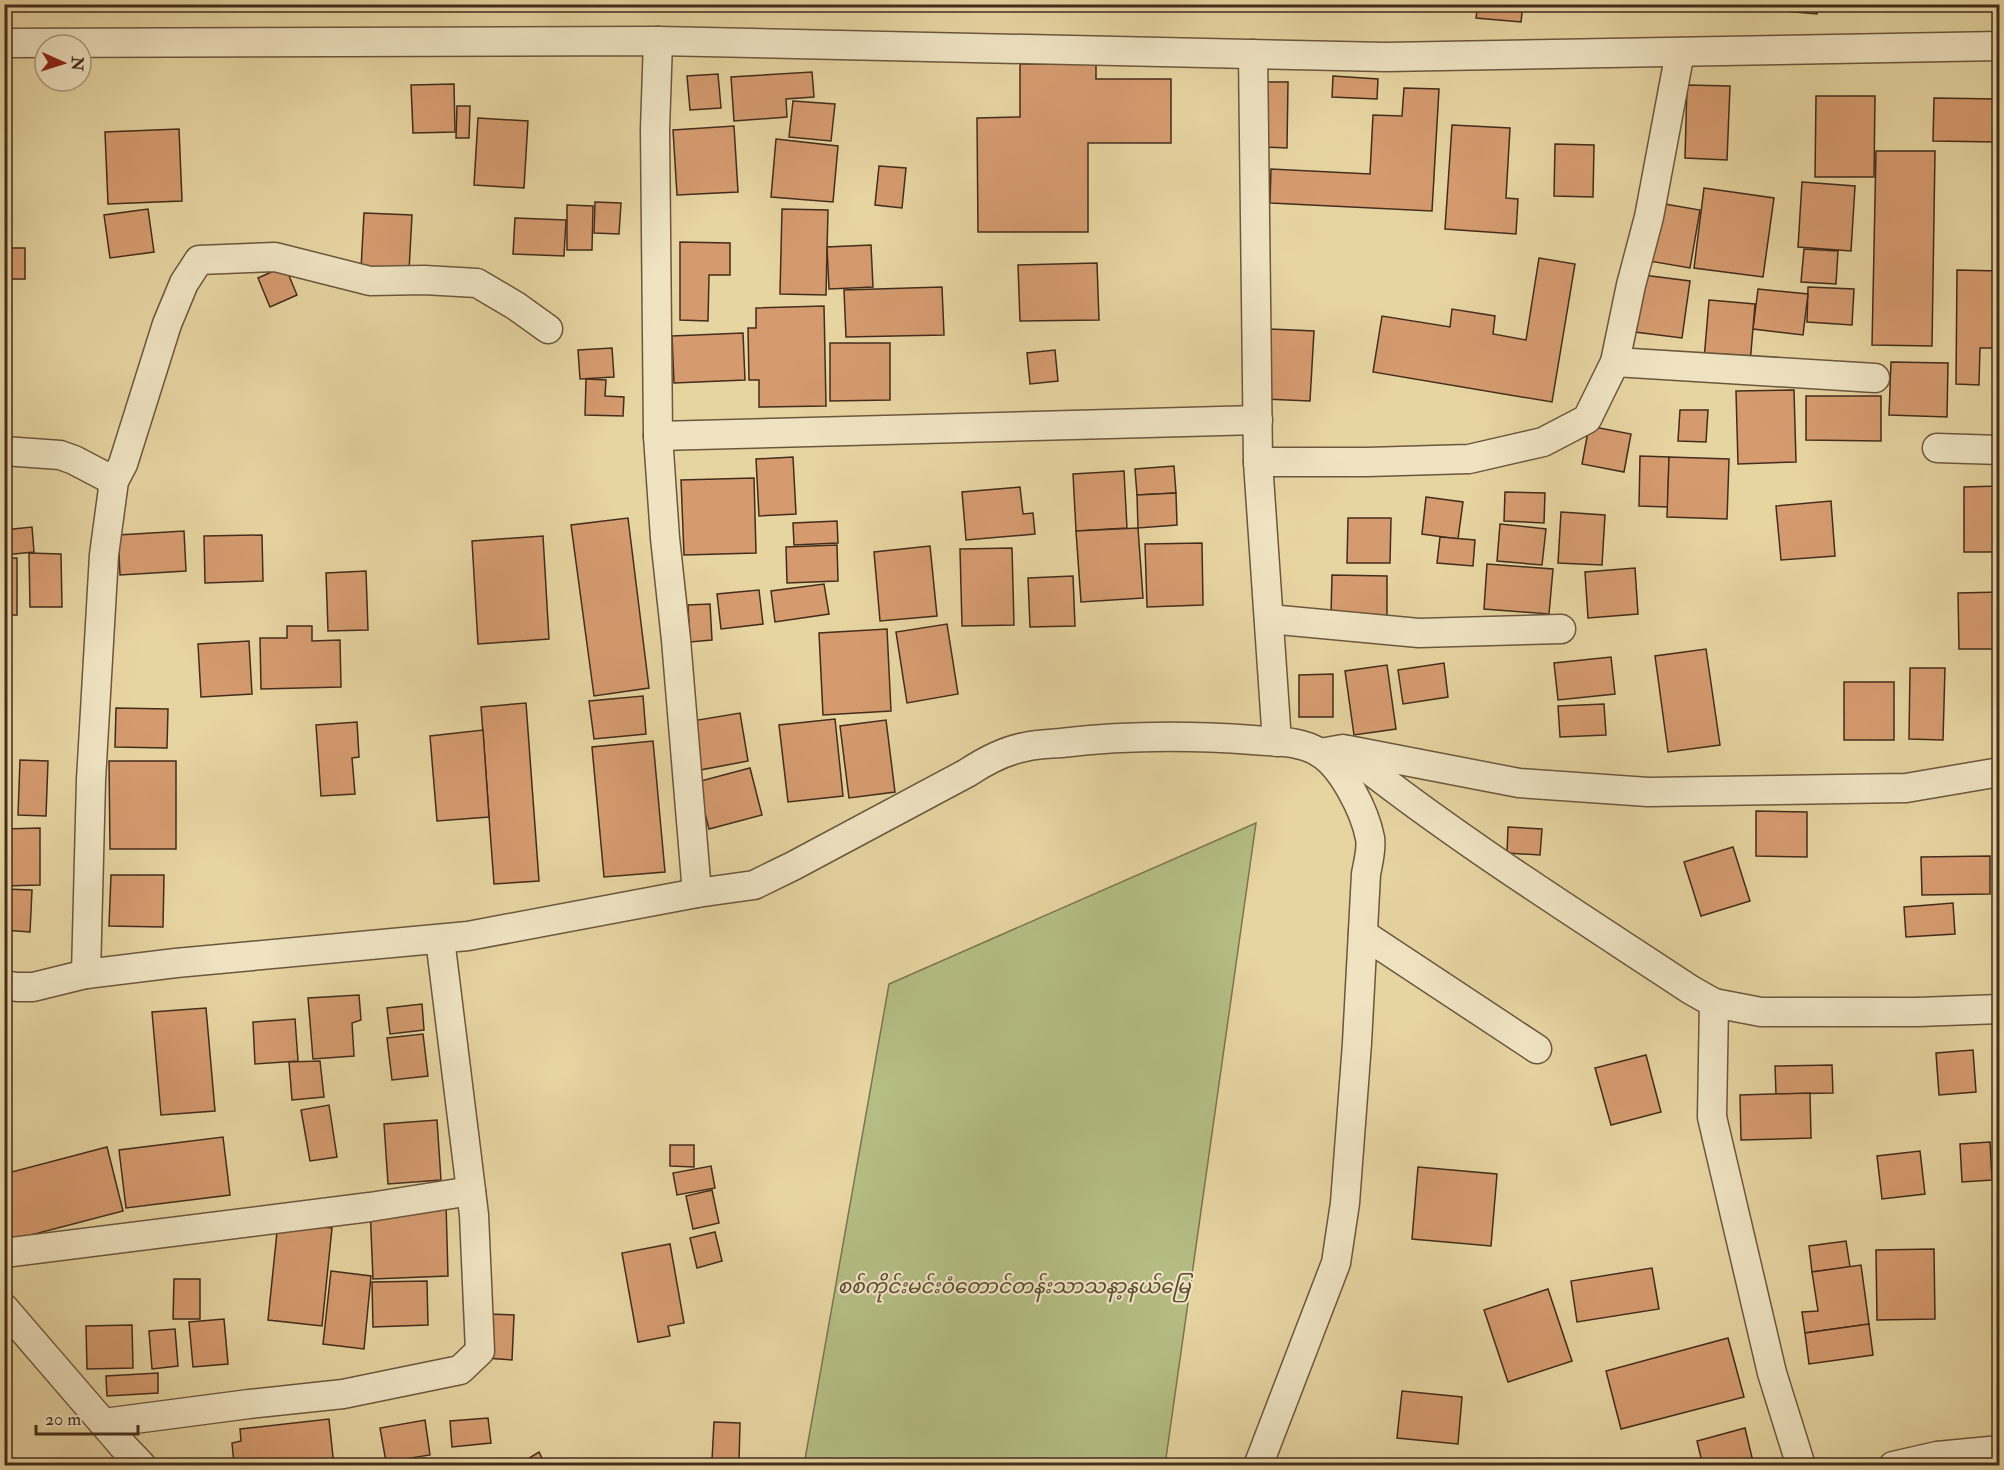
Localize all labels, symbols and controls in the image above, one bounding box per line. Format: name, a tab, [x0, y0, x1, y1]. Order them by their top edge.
north arrow	[33, 33, 93, 93]
text: N	[67, 55, 87, 72]
park label: စစ်ကိုင်းမင်းဝံတောင်တန်းသာသနာ့နယ်မြေ	[837, 1272, 1193, 1303]
scale bar	[36, 1398, 138, 1436]
text: 20 m	[45, 1408, 81, 1431]

